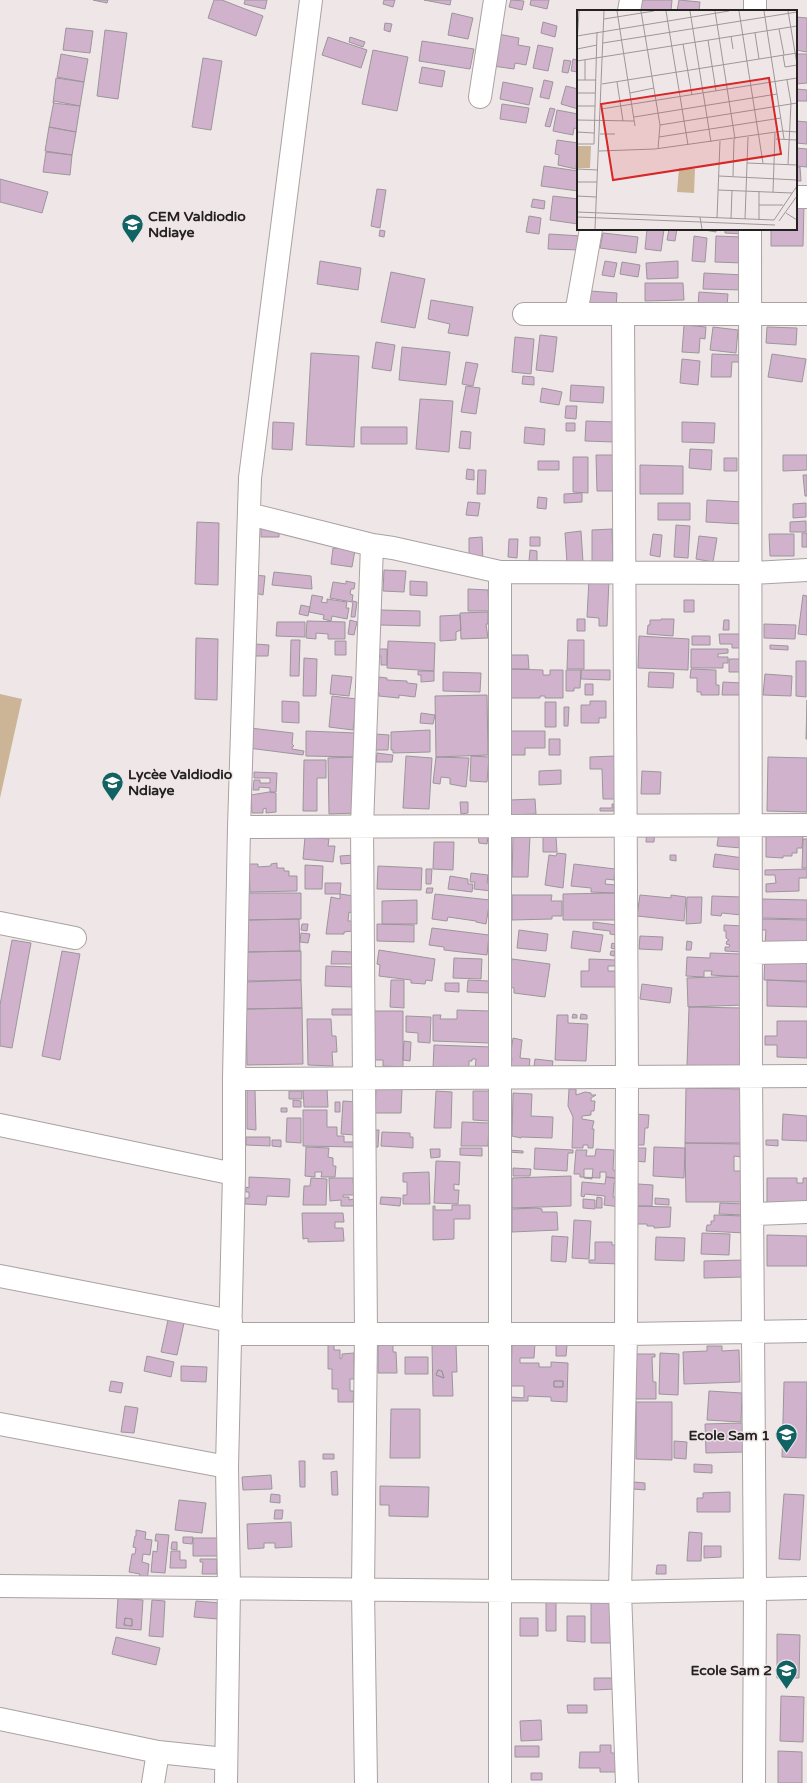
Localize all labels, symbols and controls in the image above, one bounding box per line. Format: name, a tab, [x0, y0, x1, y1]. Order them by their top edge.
inset map	[577, 10, 797, 230]
place label: CEM Valdiodio Ndiaye	[148, 208, 246, 241]
school or university icon: CEM Valdiodio Ndiaye	[120, 211, 146, 244]
place label: Lycèe Valdiodio Ndiaye	[128, 766, 233, 799]
school or university icon: Lycèe Valdiodio Ndiaye	[100, 769, 126, 802]
school or university icon: Ecole Sam 1	[773, 1422, 799, 1455]
place label: Ecole Sam 1	[689, 1427, 770, 1444]
school or university icon: Ecole Sam 2	[774, 1657, 800, 1690]
place label: Ecole Sam 2	[691, 1662, 772, 1679]

